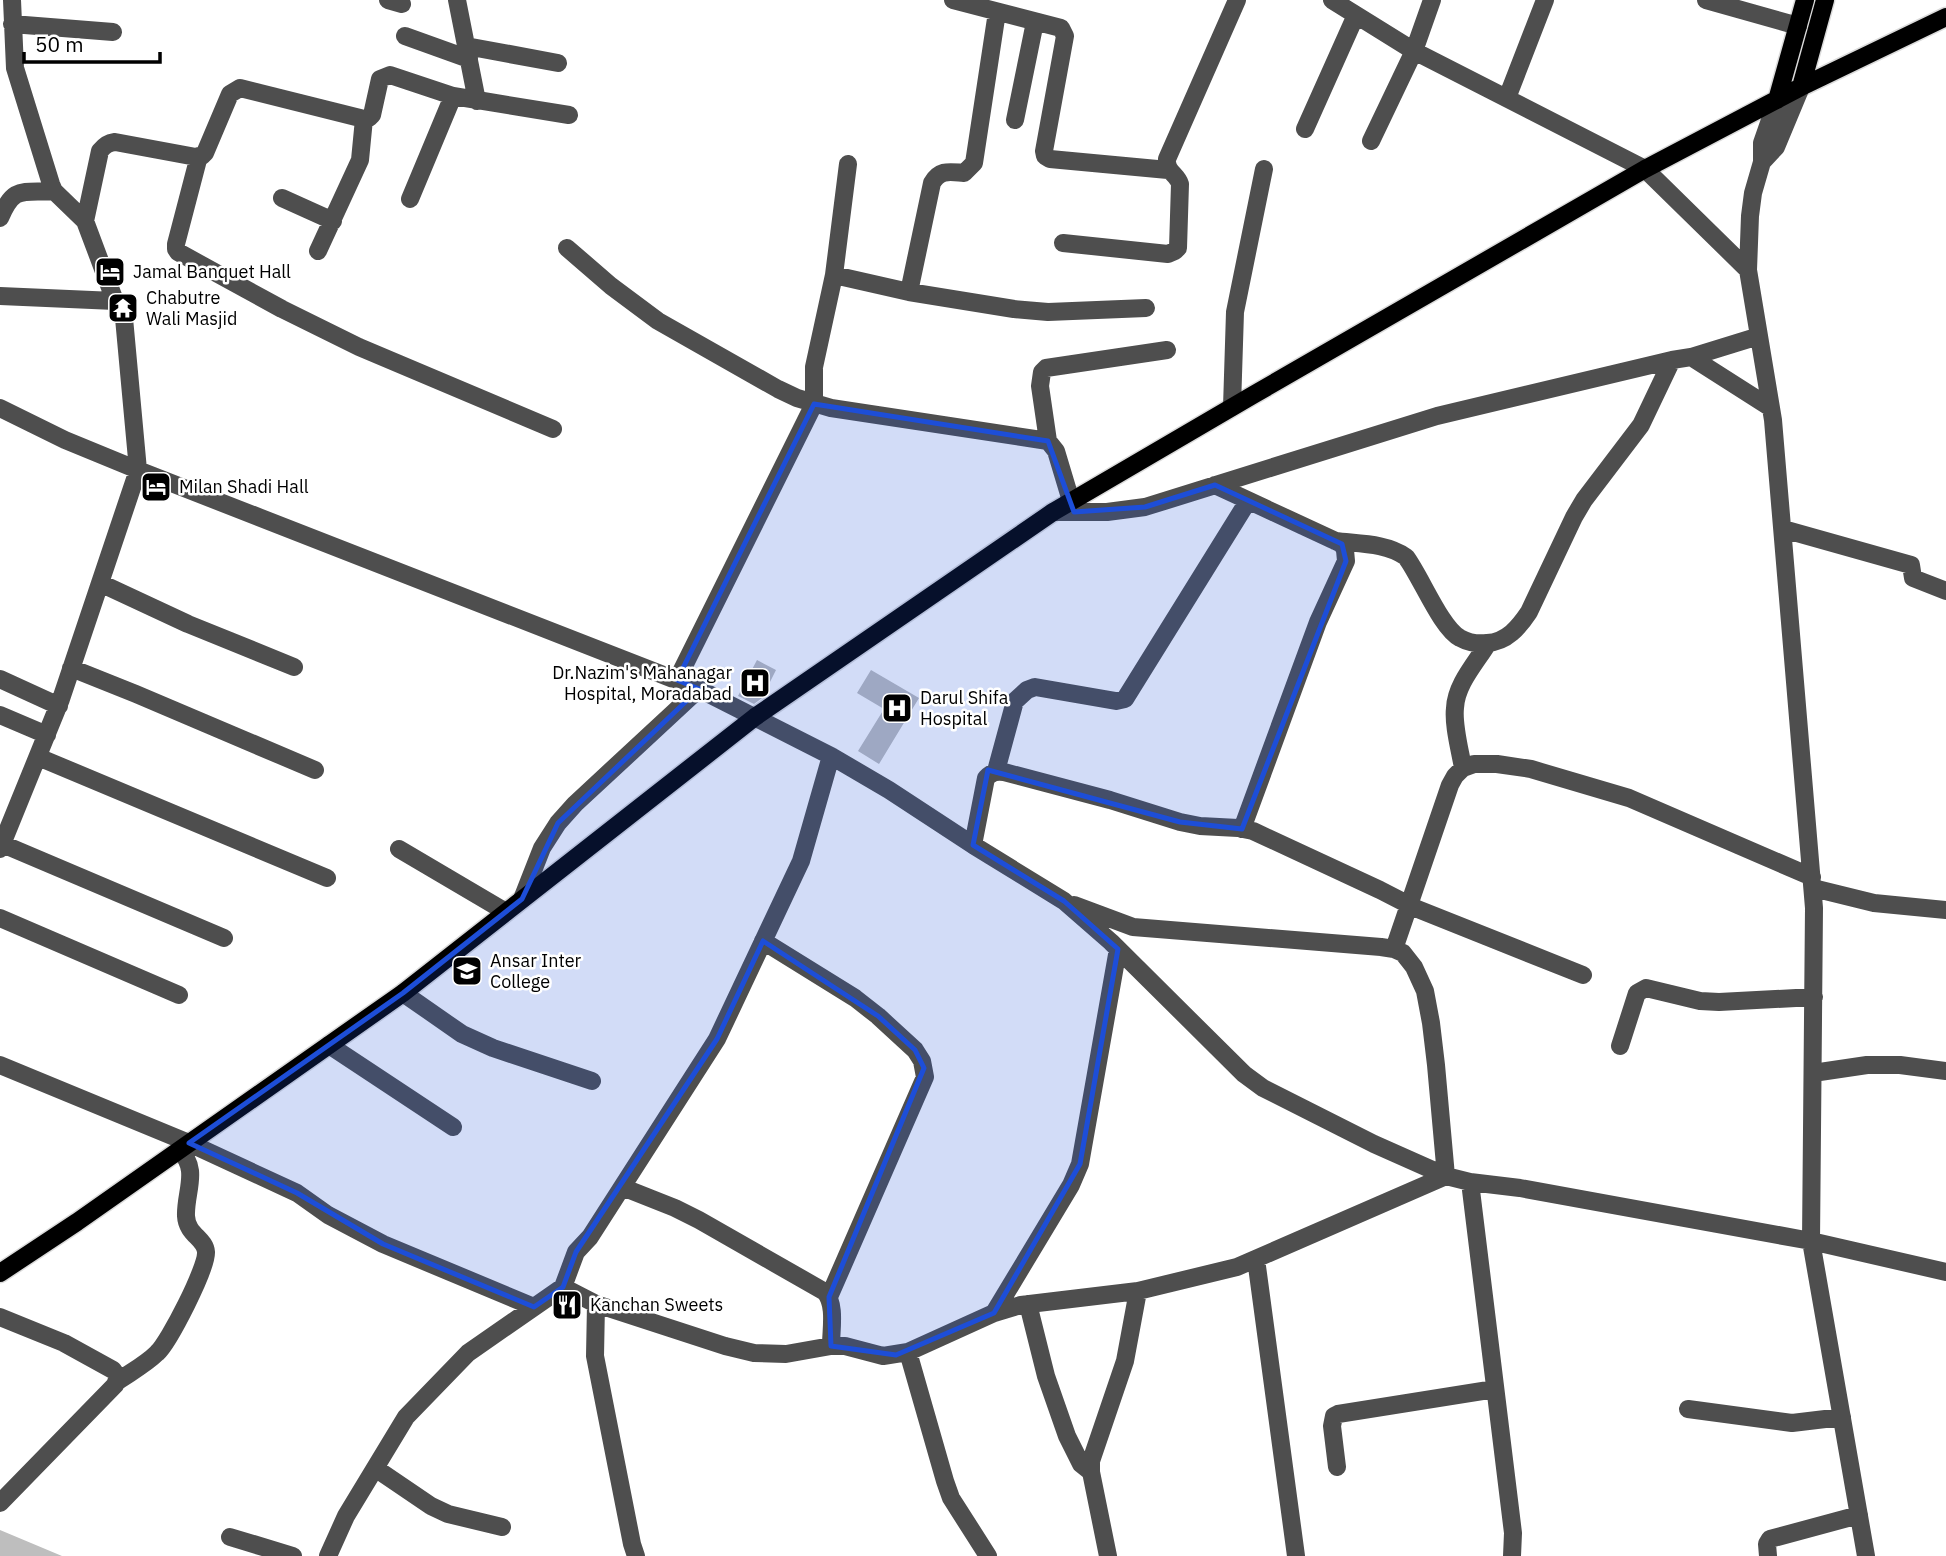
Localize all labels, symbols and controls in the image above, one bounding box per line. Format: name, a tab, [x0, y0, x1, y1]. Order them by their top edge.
scale bar	[24, 21, 161, 65]
text: 50 m	[35, 30, 84, 58]
hotel icon: Jamal Banquet Hall	[93, 255, 127, 289]
place label: Jamal Banquet Hall	[133, 260, 291, 283]
place label: Chabutre Wali Masjid	[146, 286, 238, 330]
temple icon: Chabutre Wali Masjid	[106, 291, 140, 325]
hotel icon: Milan Shadi Hall	[139, 470, 173, 504]
place label: Milan Shadi Hall	[179, 475, 309, 498]
place label: Dr.Nazim's Mahanagar Hospital, Moradabad	[552, 661, 732, 705]
hospital icon: Dr.Nazim's Mahanagar Hospital, Moradabad	[738, 666, 772, 700]
place label: Darul Shifa Hospital	[920, 686, 1009, 730]
hospital icon: Darul Shifa Hospital	[880, 691, 914, 725]
place label: Ansar Inter College	[490, 949, 582, 993]
school or university icon: Ansar Inter College	[450, 954, 484, 988]
restaurant icon: Kanchan Sweets	[550, 1288, 584, 1322]
place label: Kanchan Sweets	[590, 1293, 723, 1316]

